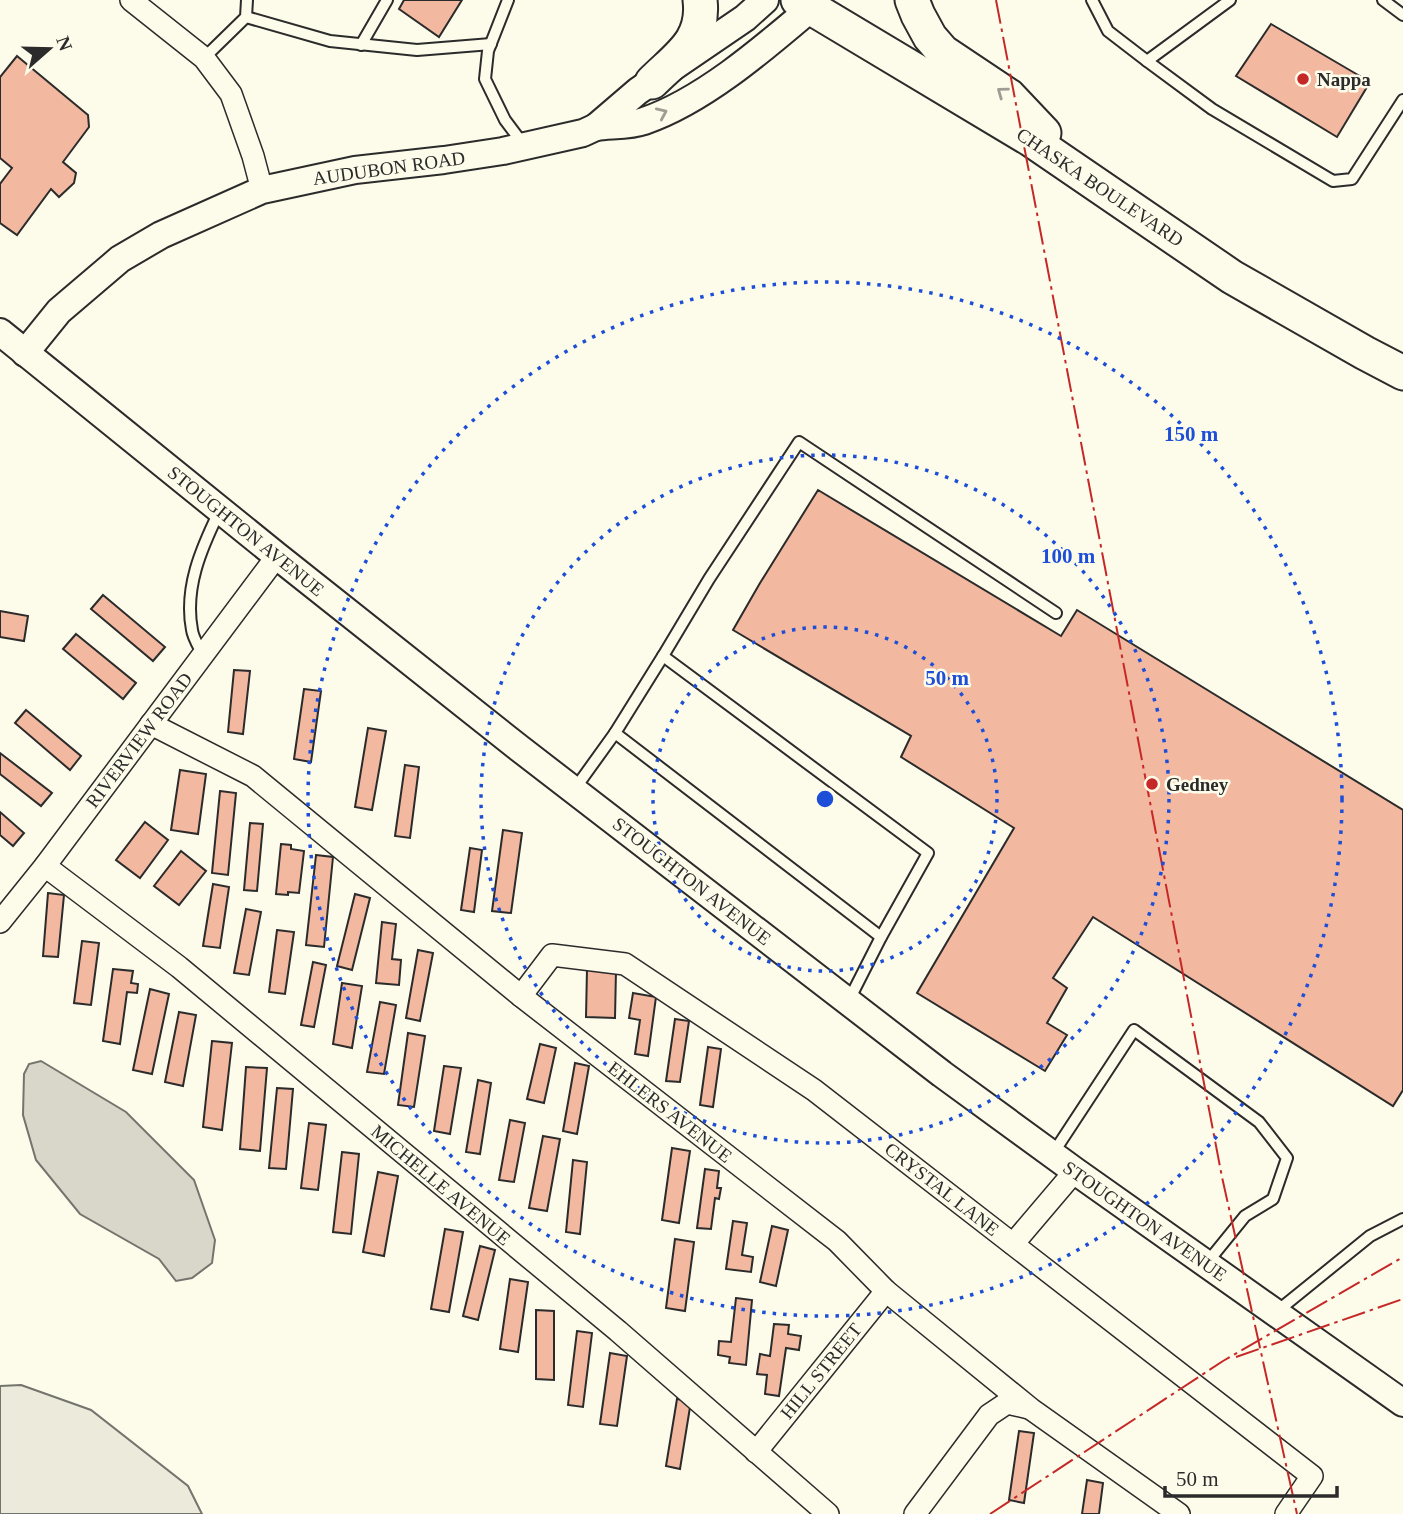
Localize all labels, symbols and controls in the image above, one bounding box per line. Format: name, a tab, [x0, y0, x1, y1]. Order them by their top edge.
north arrow	[14, 14, 84, 84]
text: N	[52, 33, 77, 54]
place label: Nappa	[1317, 69, 1371, 90]
marker: Nappa	[1295, 71, 1311, 87]
one-way arrow	[997, 88, 1010, 101]
one-way arrow	[655, 107, 667, 121]
street label: CHASKA BOULEVARD	[1013, 123, 1187, 251]
street label: AUDUBON ROAD	[311, 147, 467, 189]
text: 150 m	[1164, 422, 1219, 446]
street label: STOUGHTON AVENUE	[164, 462, 328, 600]
text: 100 m	[1041, 544, 1096, 568]
text: 50 m	[925, 666, 969, 690]
street label: RIVERVIEW ROAD	[81, 668, 197, 812]
place label: Gedney	[1166, 774, 1229, 795]
marker: Gedney	[1144, 776, 1160, 792]
centre of rings	[813, 787, 837, 811]
street label: STOUGHTON AVENUE	[609, 813, 775, 949]
street label: EHLERS AVENUE	[604, 1057, 736, 1167]
street label: MICHELLE AVENUE	[367, 1121, 515, 1249]
street label: CRYSTAL LANE	[881, 1138, 1003, 1240]
street label: STOUGHTON AVENUE	[1059, 1157, 1231, 1285]
street label: HILL STREET	[776, 1319, 866, 1423]
scale bar	[1165, 1454, 1336, 1498]
text: 50 m	[1176, 1467, 1219, 1491]

